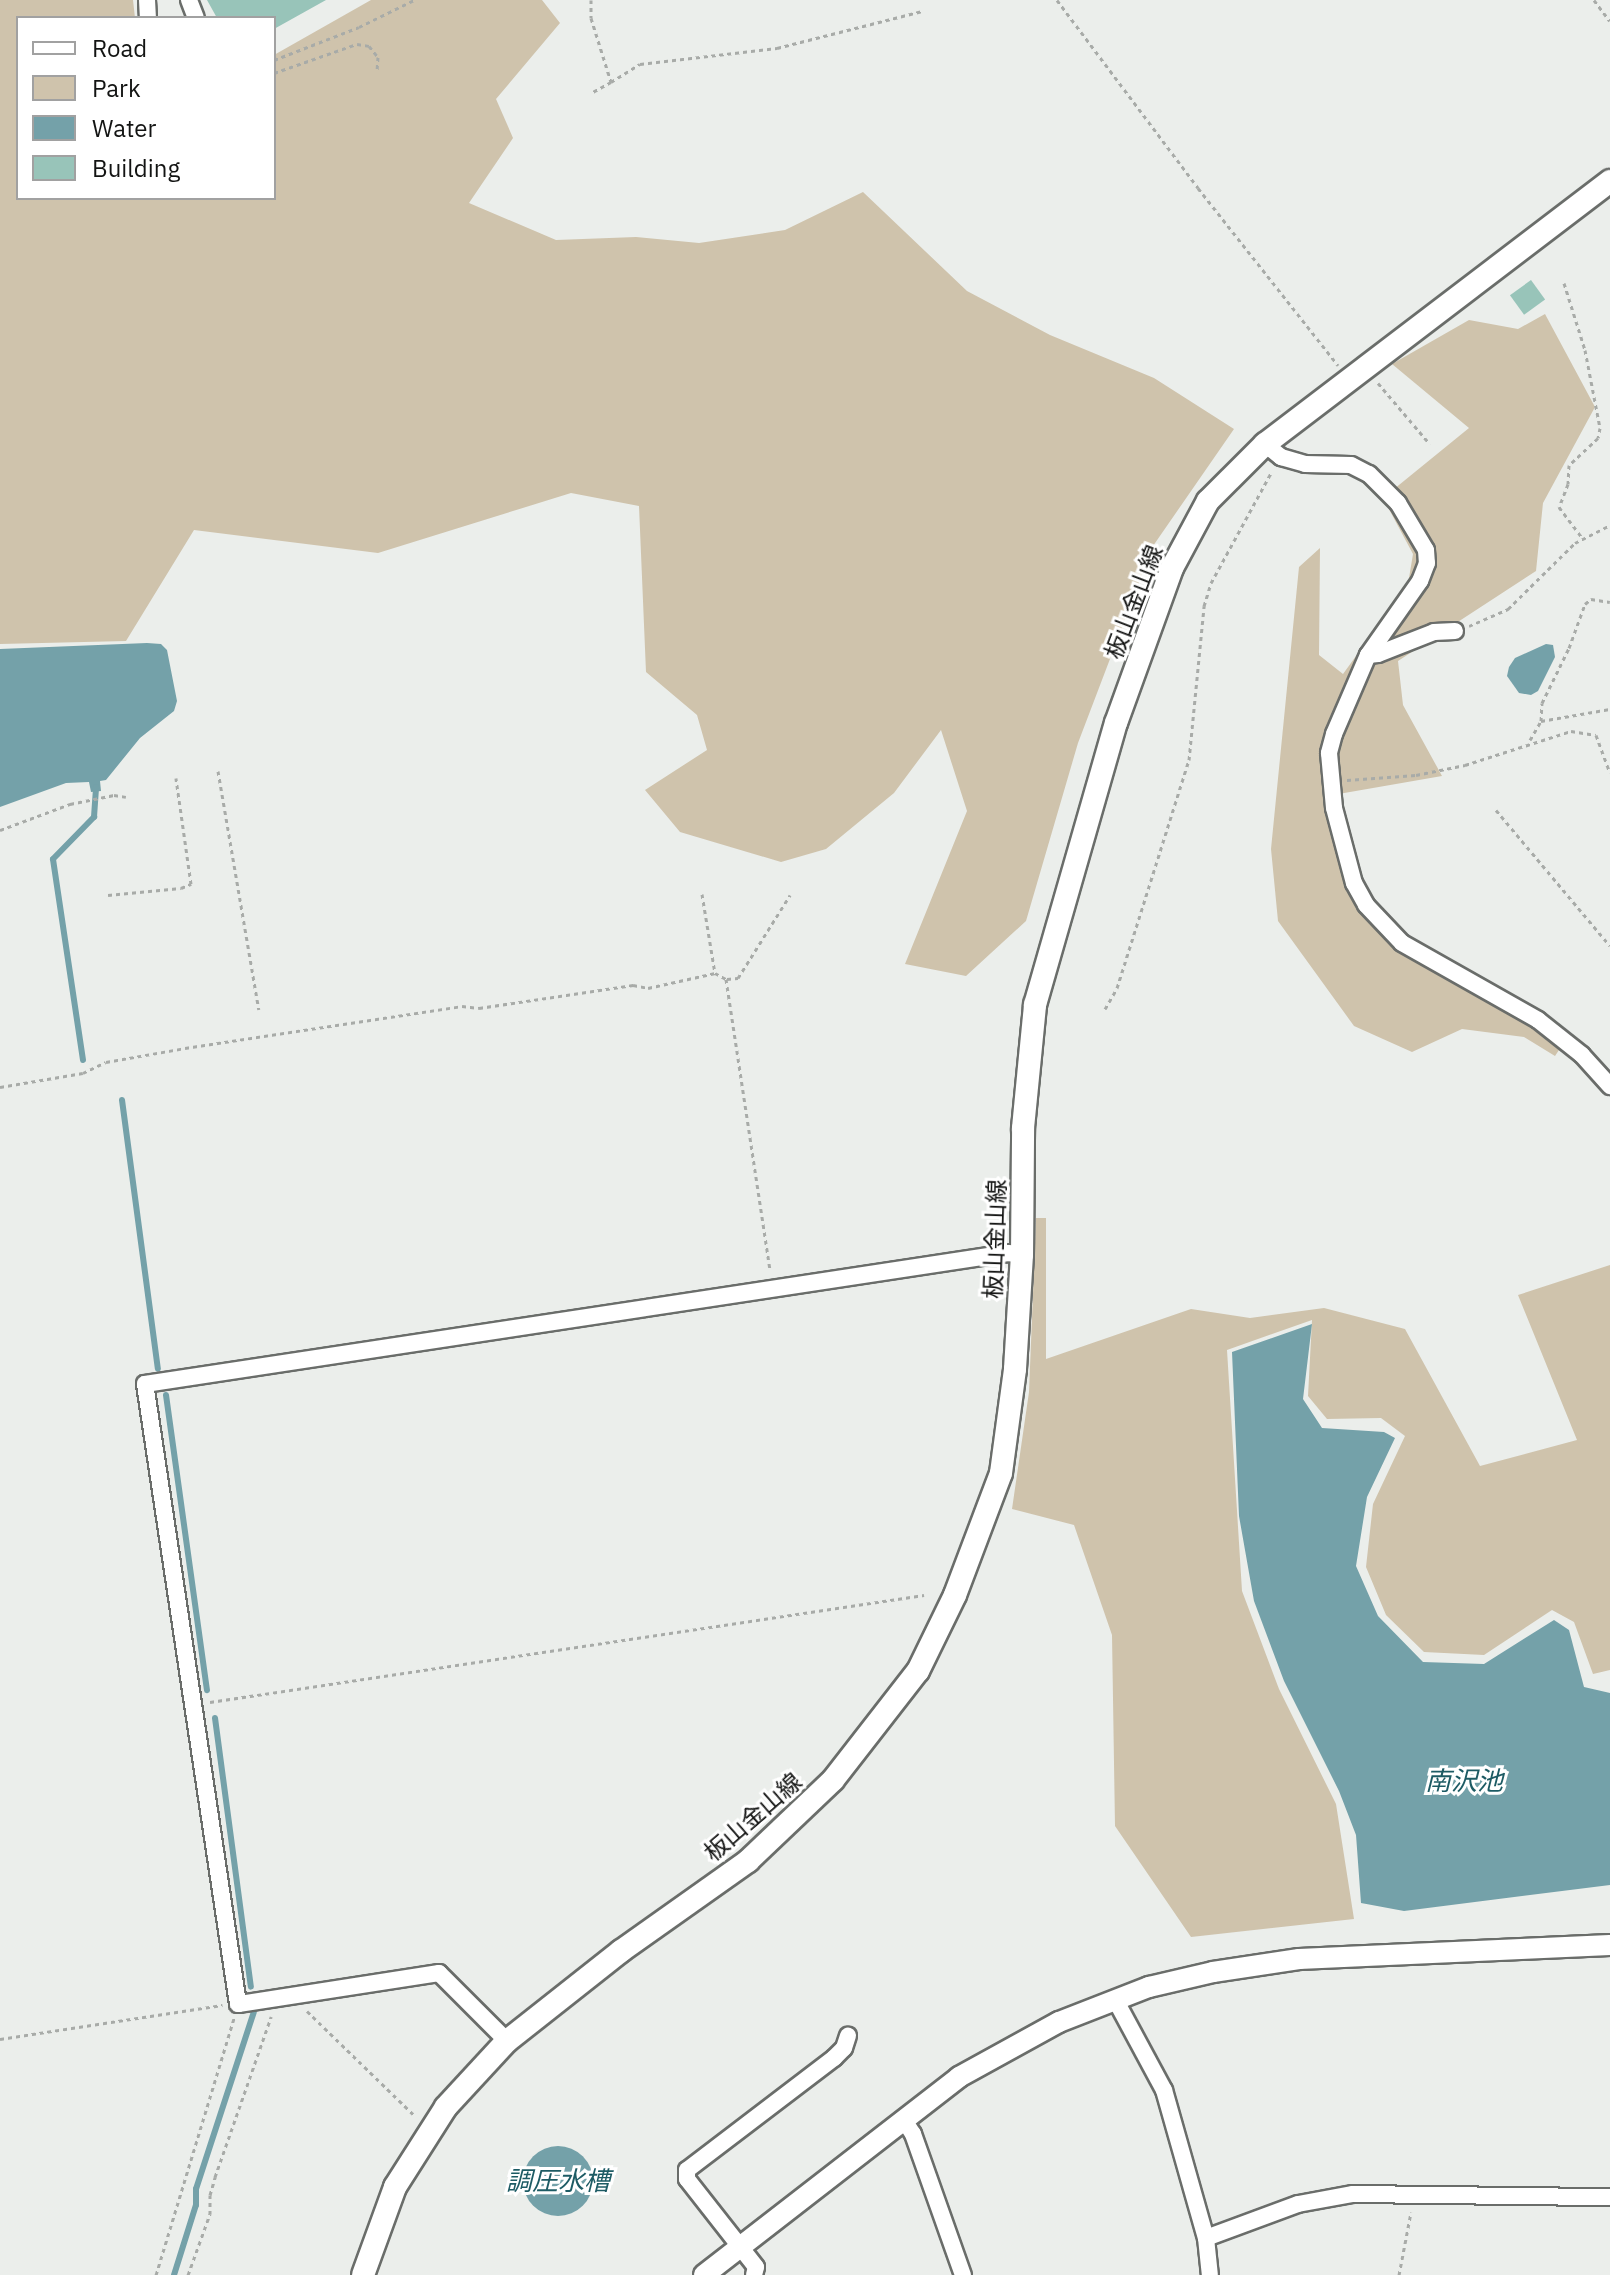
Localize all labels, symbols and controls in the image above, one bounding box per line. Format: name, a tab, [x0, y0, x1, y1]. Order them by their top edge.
legend	[16, 16, 276, 200]
text: Road	[92, 32, 147, 64]
text: Park	[92, 72, 141, 104]
text: Water	[92, 112, 156, 144]
text: Building	[92, 152, 180, 184]
street label: 板山金山線	[1099, 541, 1169, 663]
street label: 板山金山線	[979, 1179, 1011, 1299]
water label: 南沢池	[1425, 1765, 1503, 1797]
street label: 板山金山線	[698, 1767, 808, 1867]
water label: 調圧水槽	[506, 2165, 610, 2197]

